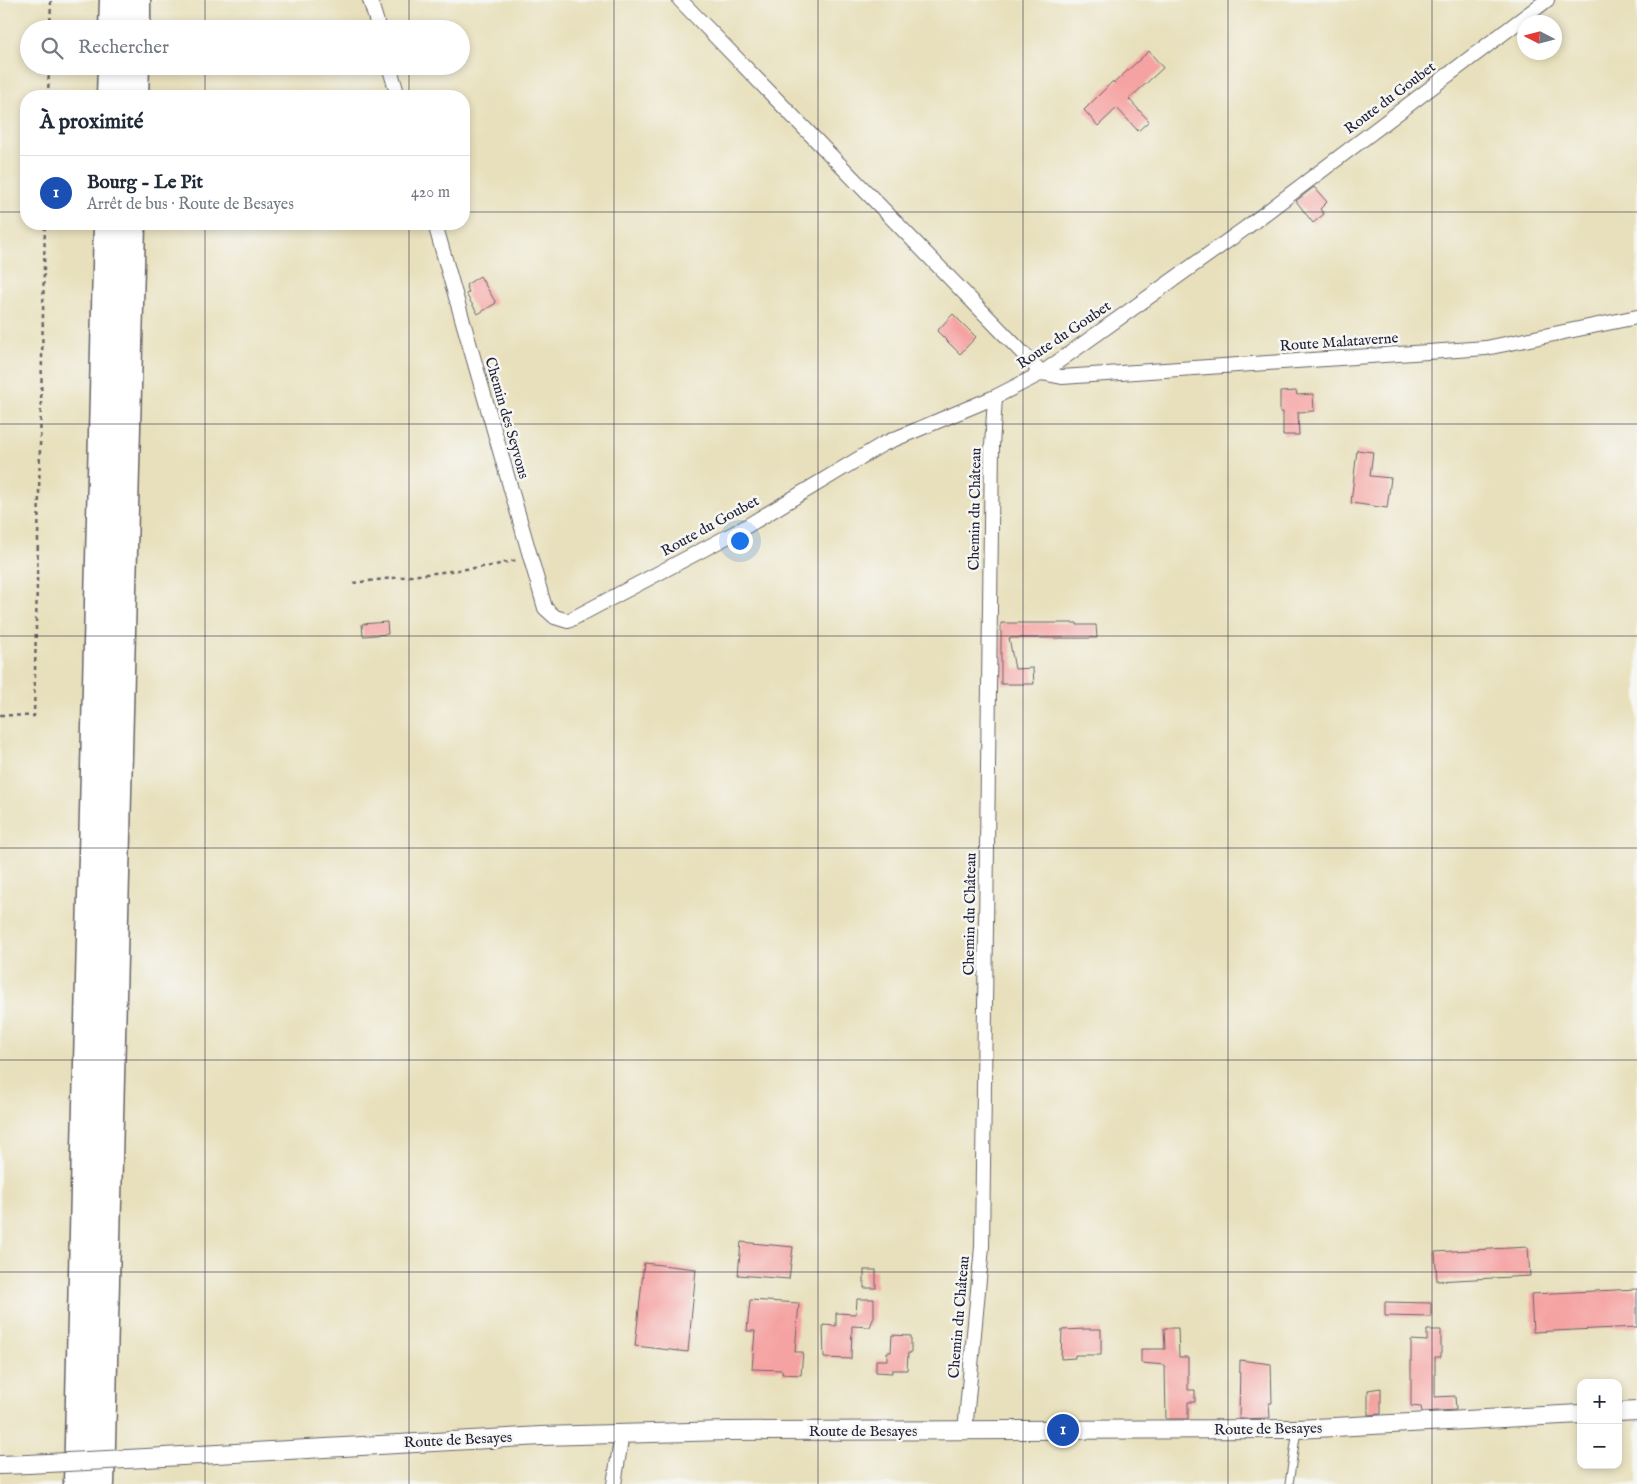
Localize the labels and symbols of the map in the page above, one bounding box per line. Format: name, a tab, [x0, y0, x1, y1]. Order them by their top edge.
north arrow	[1517, 15, 1562, 60]
street label: Route du Goubet	[1341, 58, 1439, 138]
street label: Route du Goubet	[1013, 297, 1115, 373]
street label: Route Malataverne	[1279, 328, 1399, 356]
street label: Chemin des Seyvons	[481, 355, 533, 481]
street label: Chemin du Château	[964, 447, 986, 571]
street label: Route du Goubet	[658, 491, 762, 561]
your location	[727, 528, 753, 554]
street label: Chemin du Château	[959, 852, 981, 976]
street label: Chemin du Château	[944, 1255, 974, 1379]
pin: 1	[1047, 1411, 1079, 1449]
street label: Route de Besayes	[1214, 1419, 1322, 1439]
street label: Route de Besayes	[809, 1422, 917, 1441]
street label: Route de Besayes	[403, 1428, 513, 1452]

